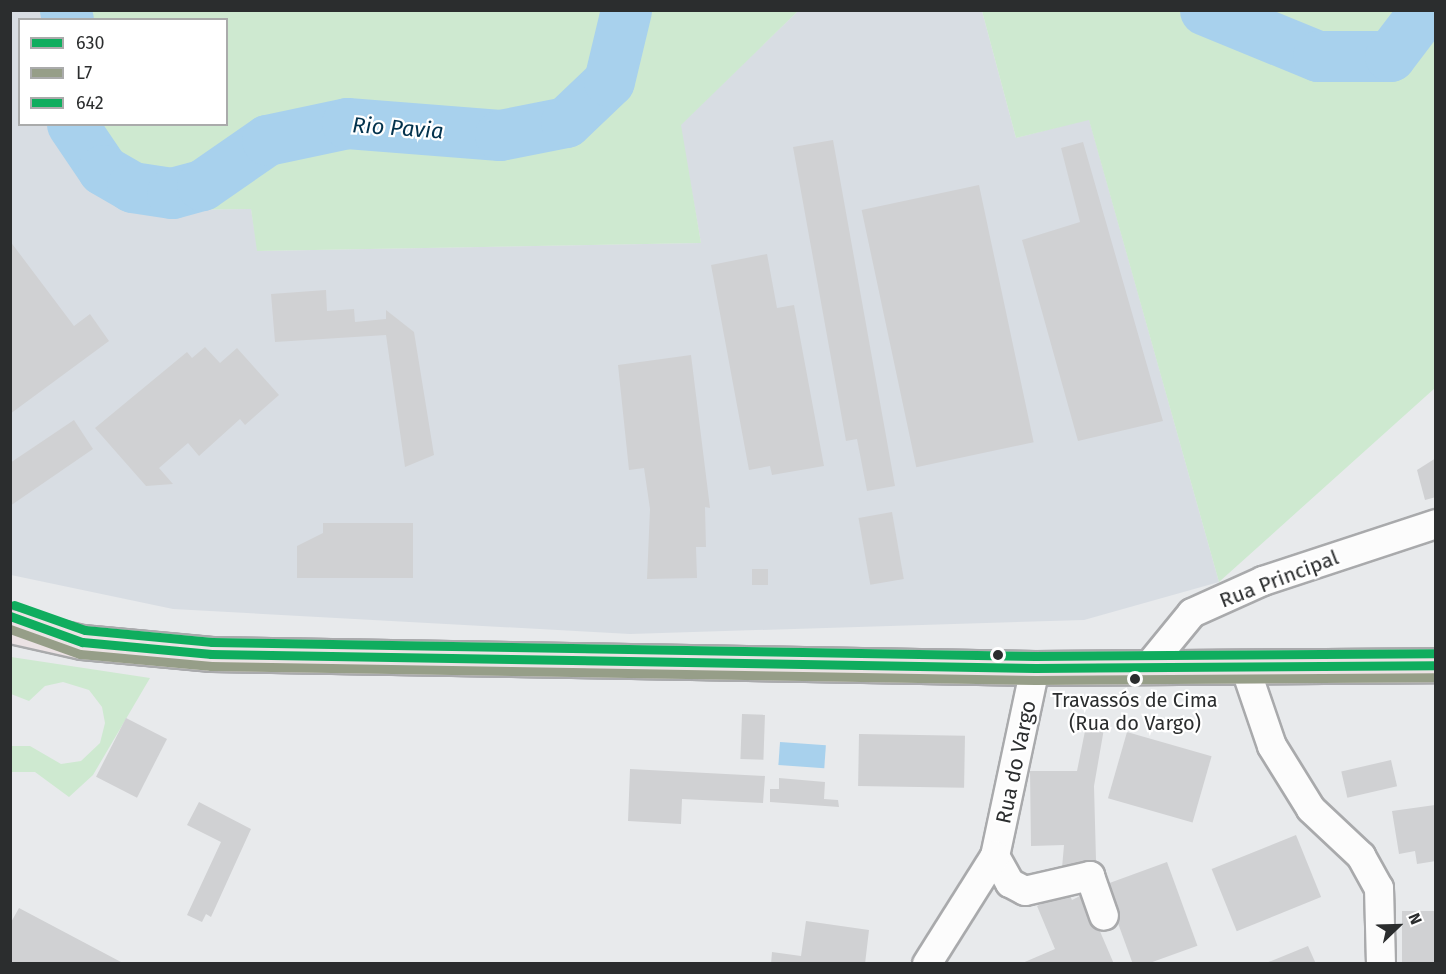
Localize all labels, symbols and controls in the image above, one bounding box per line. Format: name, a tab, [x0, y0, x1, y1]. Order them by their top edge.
legend	[18, 18, 228, 126]
text: 630	[76, 32, 104, 54]
text: L7	[76, 62, 92, 84]
text: 642	[76, 92, 104, 114]
water label: Rio Pavia	[351, 112, 445, 144]
street label: Rua Principal	[1216, 545, 1342, 613]
unlabelled marker	[992, 649, 1004, 661]
marker: Travassós de Cima (Rua do Vargo)	[1129, 673, 1141, 685]
place label: Travassós de Cima (Rua do Vargo)	[1052, 688, 1218, 735]
street label: Rua do Vargo	[991, 698, 1041, 826]
north arrow	[1368, 896, 1428, 956]
text: N	[1404, 910, 1426, 927]

